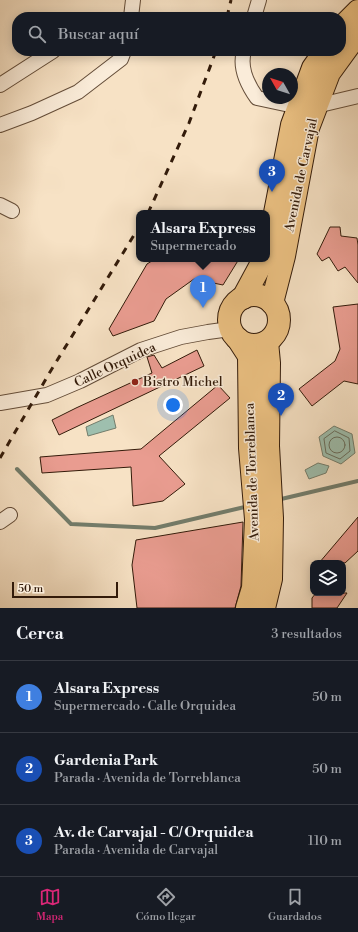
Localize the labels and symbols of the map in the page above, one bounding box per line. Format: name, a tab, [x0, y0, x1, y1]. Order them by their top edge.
north arrow	[262, 68, 298, 104]
street label: Avenida de Carvajal	[281, 117, 321, 234]
pin: 3	[259, 159, 285, 192]
pin: 1	[190, 275, 216, 308]
street label: Calle Orquidea	[72, 339, 159, 391]
place label: Bistro Michel	[142, 374, 223, 390]
marker: Bistro Michel	[130, 377, 140, 387]
pin: 2	[268, 383, 294, 416]
your location	[163, 395, 183, 415]
street label: Avenida de Torreblanca	[242, 402, 262, 542]
scale bar	[12, 580, 118, 599]

